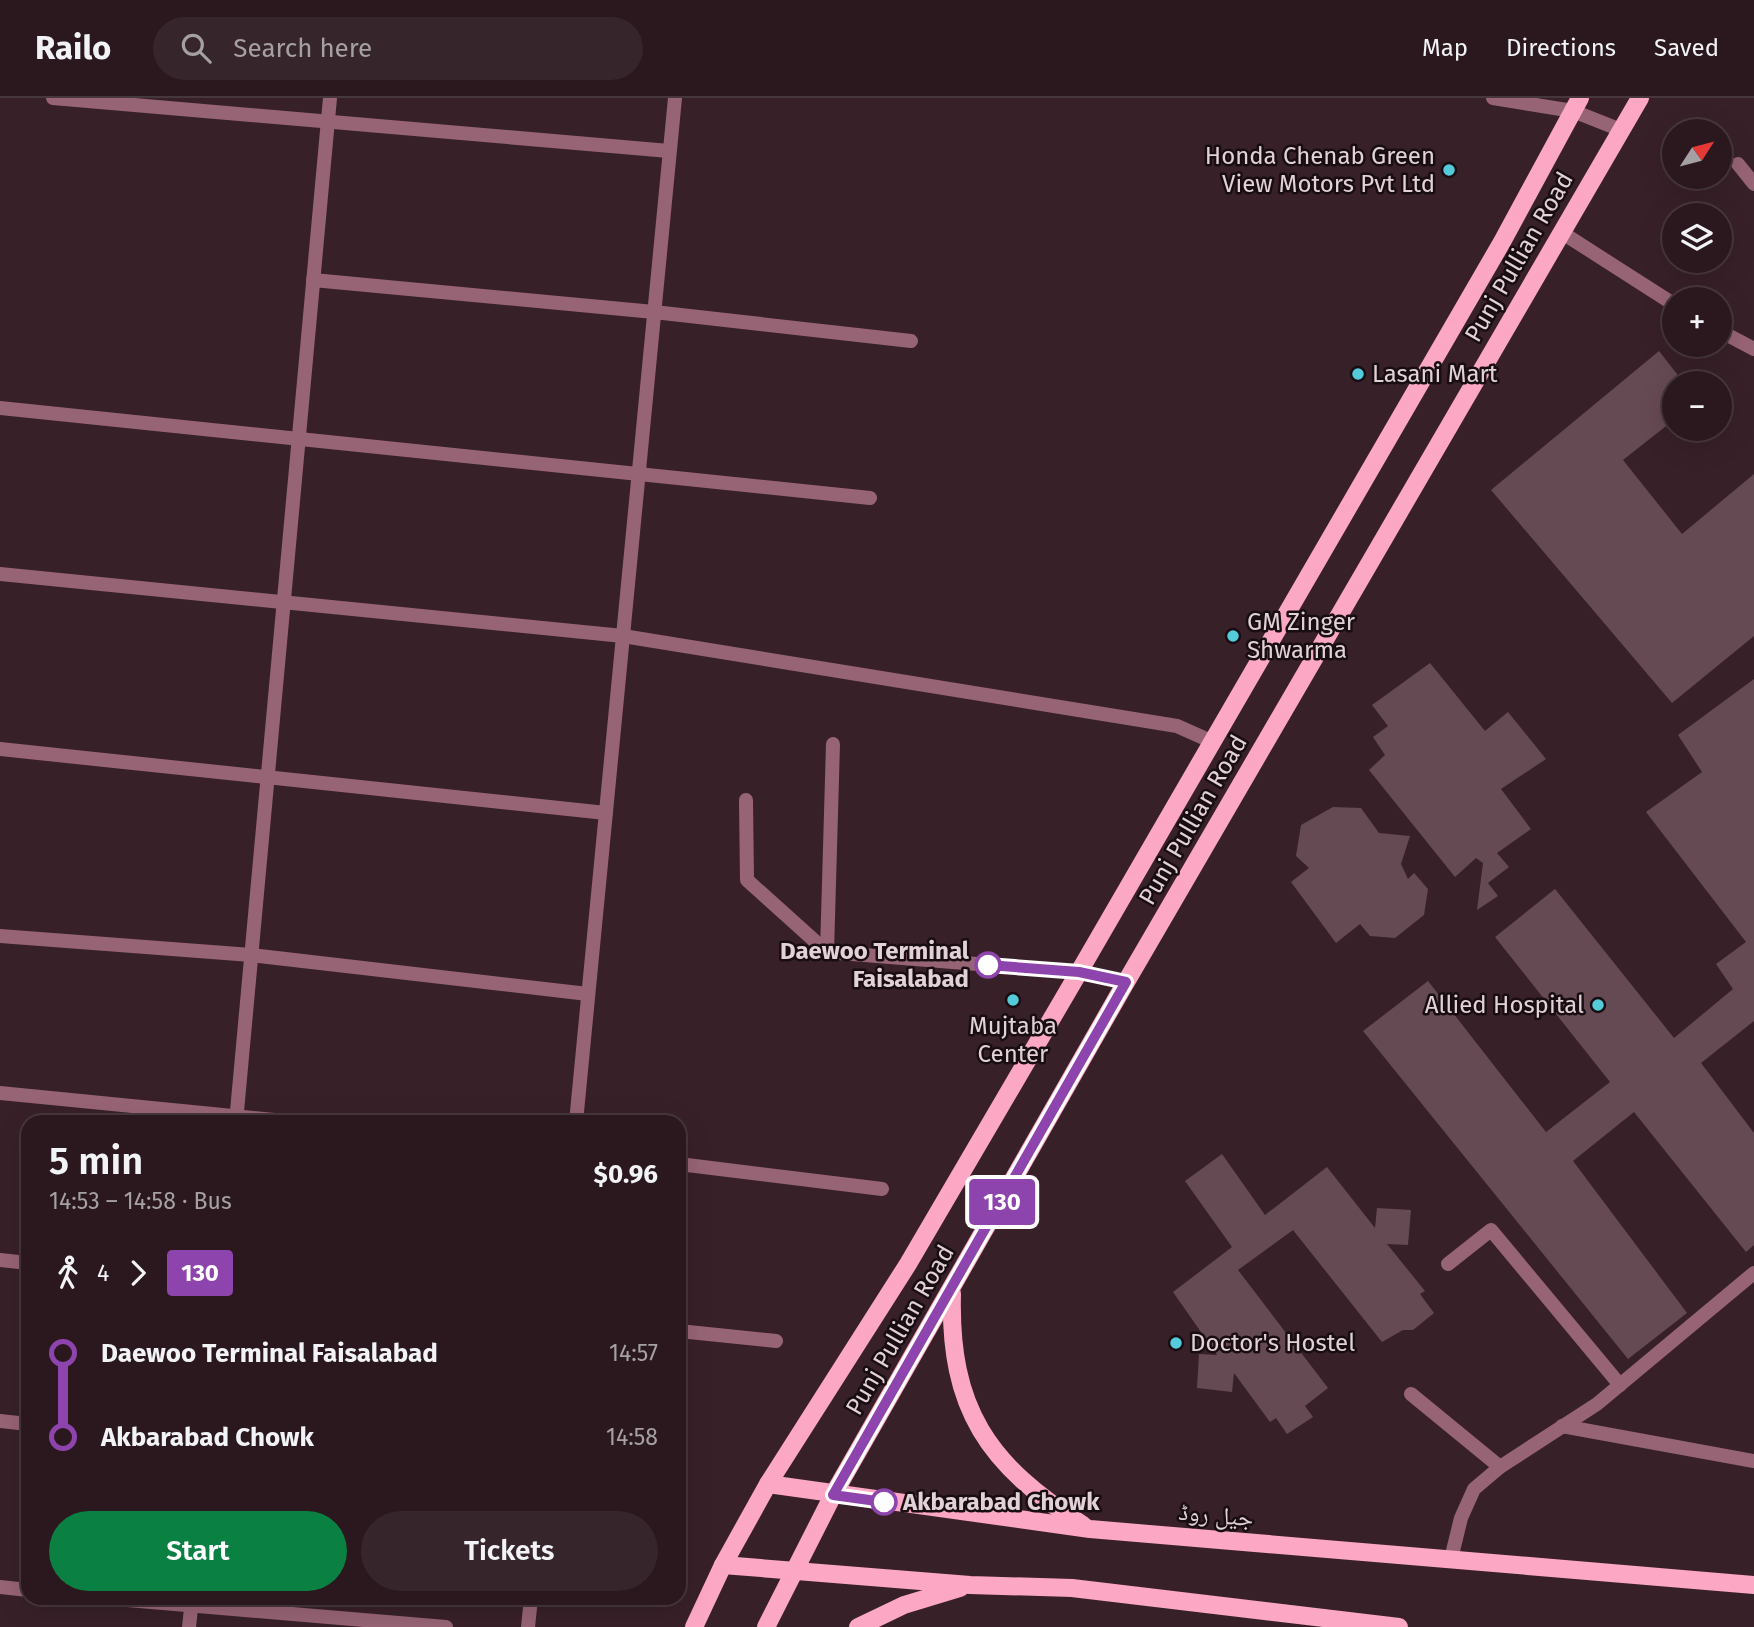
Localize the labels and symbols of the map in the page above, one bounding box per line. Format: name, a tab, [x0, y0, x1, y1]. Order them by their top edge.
north arrow	[1662, 119, 1732, 189]
place label: Honda Chenab Green View Motors Pvt Ltd	[1205, 142, 1435, 198]
marker: Honda Chenab Green View Motors Pvt Ltd	[1441, 162, 1457, 178]
street label: Punj Pullian Road	[1459, 167, 1579, 347]
place label: Lasani Mart	[1372, 360, 1498, 388]
marker: Lasani Mart	[1350, 366, 1366, 382]
place label: GM Zinger Shwarma	[1247, 608, 1356, 664]
marker: GM Zinger Shwarma	[1225, 628, 1241, 644]
street label: Punj Pullian Road	[1133, 730, 1253, 910]
place label: Daewoo Terminal Faisalabad	[780, 937, 970, 993]
marker: Daewoo Terminal Faisalabad	[975, 952, 1001, 978]
place label: Allied Hospital	[1425, 991, 1584, 1019]
marker: Mujtaba Center	[1005, 992, 1021, 1008]
marker: Allied Hospital	[1590, 997, 1606, 1013]
place label: Mujtaba Center	[969, 1012, 1057, 1068]
line badge: 130	[962, 1179, 1042, 1225]
street label: Punj Pullian Road	[840, 1240, 960, 1420]
place label: Doctor's Hostel	[1190, 1329, 1355, 1357]
marker: Doctor's Hostel	[1168, 1335, 1184, 1351]
place label: Akbarabad Chowk	[902, 1488, 1100, 1516]
marker: Akbarabad Chowk	[871, 1489, 897, 1515]
street label: جیل روڈ	[1177, 1498, 1255, 1532]

